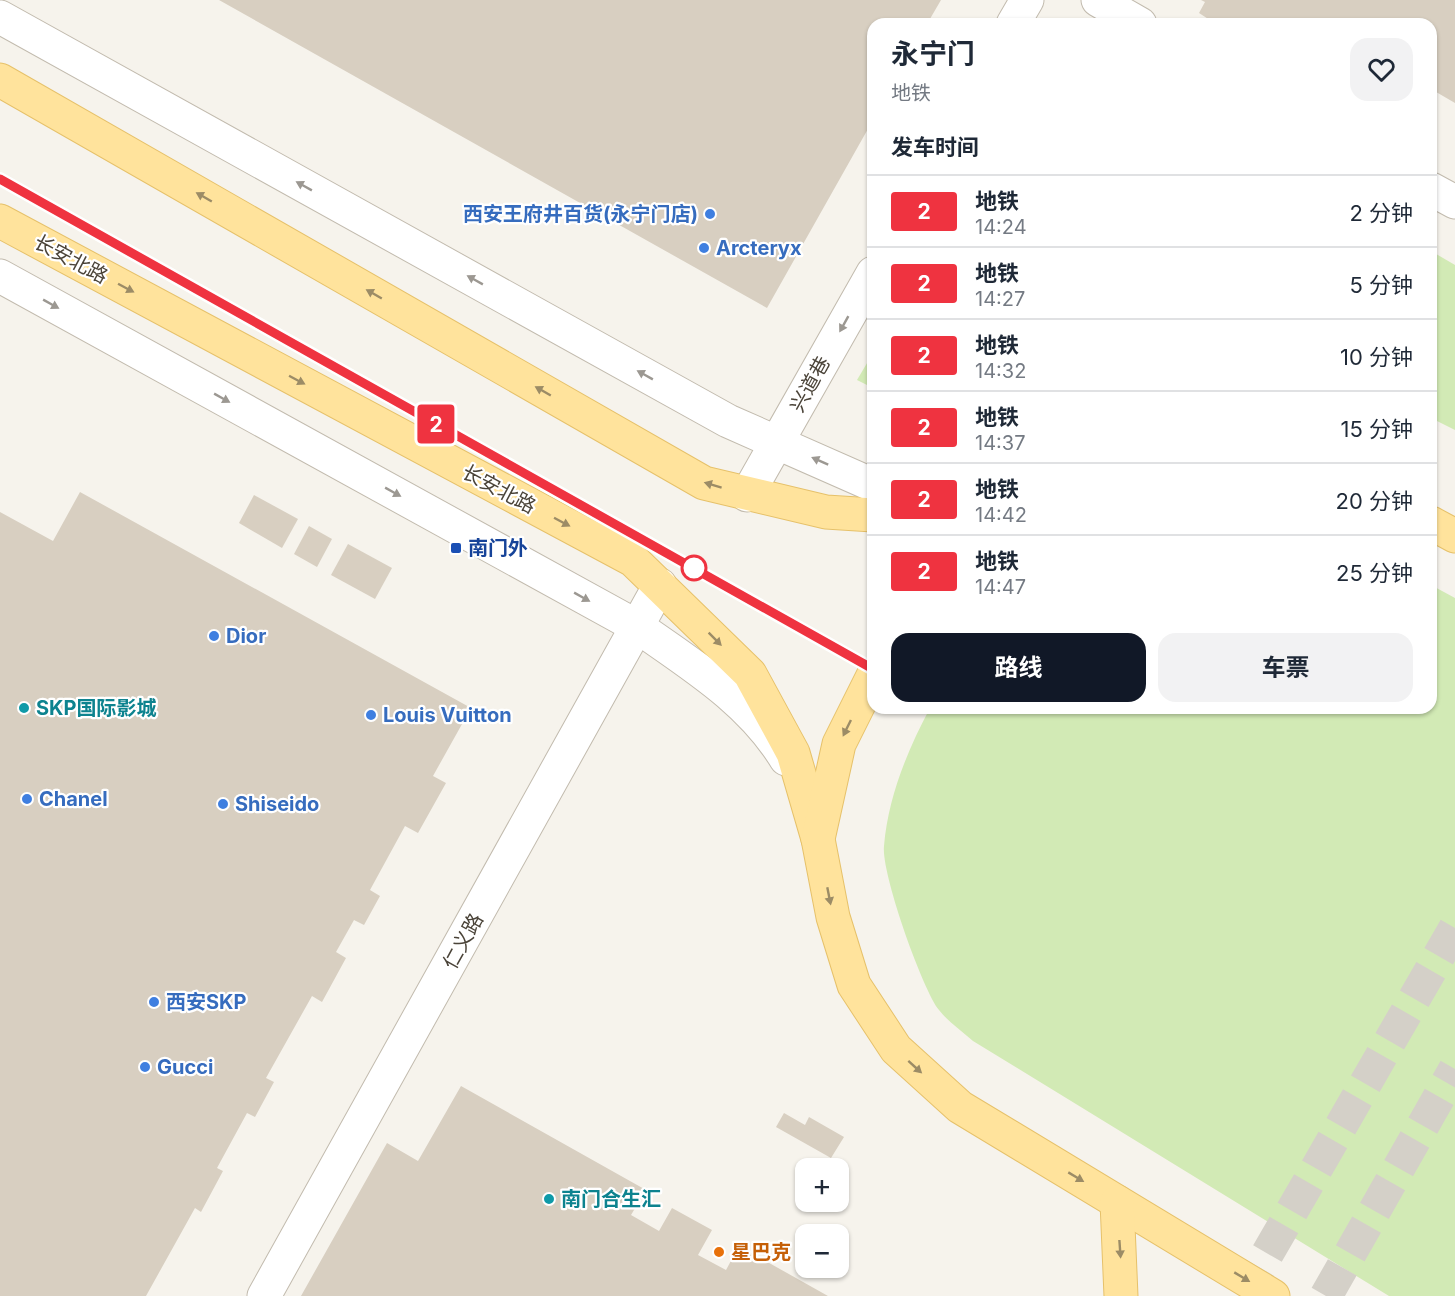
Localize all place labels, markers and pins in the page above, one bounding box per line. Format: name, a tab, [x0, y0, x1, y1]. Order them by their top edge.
place label: 西安王府井百货(永宁门店)	[463, 202, 698, 226]
marker: 西安王府井百货(永宁门店)	[703, 207, 717, 221]
place label: Arcteryx	[716, 236, 802, 260]
marker: Arcteryx	[697, 241, 711, 255]
place label: 南门外	[468, 536, 528, 560]
marker: 南门外	[449, 541, 463, 555]
unlabelled marker	[681, 555, 707, 581]
place label: Dior	[226, 624, 266, 648]
marker: Dior	[207, 629, 221, 643]
place label: SKP国际影城	[36, 696, 156, 720]
marker: SKP国际影城	[17, 701, 31, 715]
place label: Louis Vuitton	[383, 703, 512, 727]
marker: Louis Vuitton	[364, 708, 378, 722]
place label: Chanel	[39, 787, 108, 811]
marker: Chanel	[20, 792, 34, 806]
place label: Shiseido	[235, 792, 319, 816]
marker: Shiseido	[216, 797, 230, 811]
place label: 西安SKP	[166, 990, 246, 1014]
marker: 西安SKP	[147, 995, 161, 1009]
place label: Gucci	[157, 1055, 213, 1079]
marker: Gucci	[138, 1060, 152, 1074]
place label: 南门合生汇	[561, 1187, 661, 1211]
marker: 南门合生汇	[542, 1192, 556, 1206]
place label: 星巴克	[731, 1240, 791, 1264]
marker: 星巴克	[712, 1245, 726, 1259]

